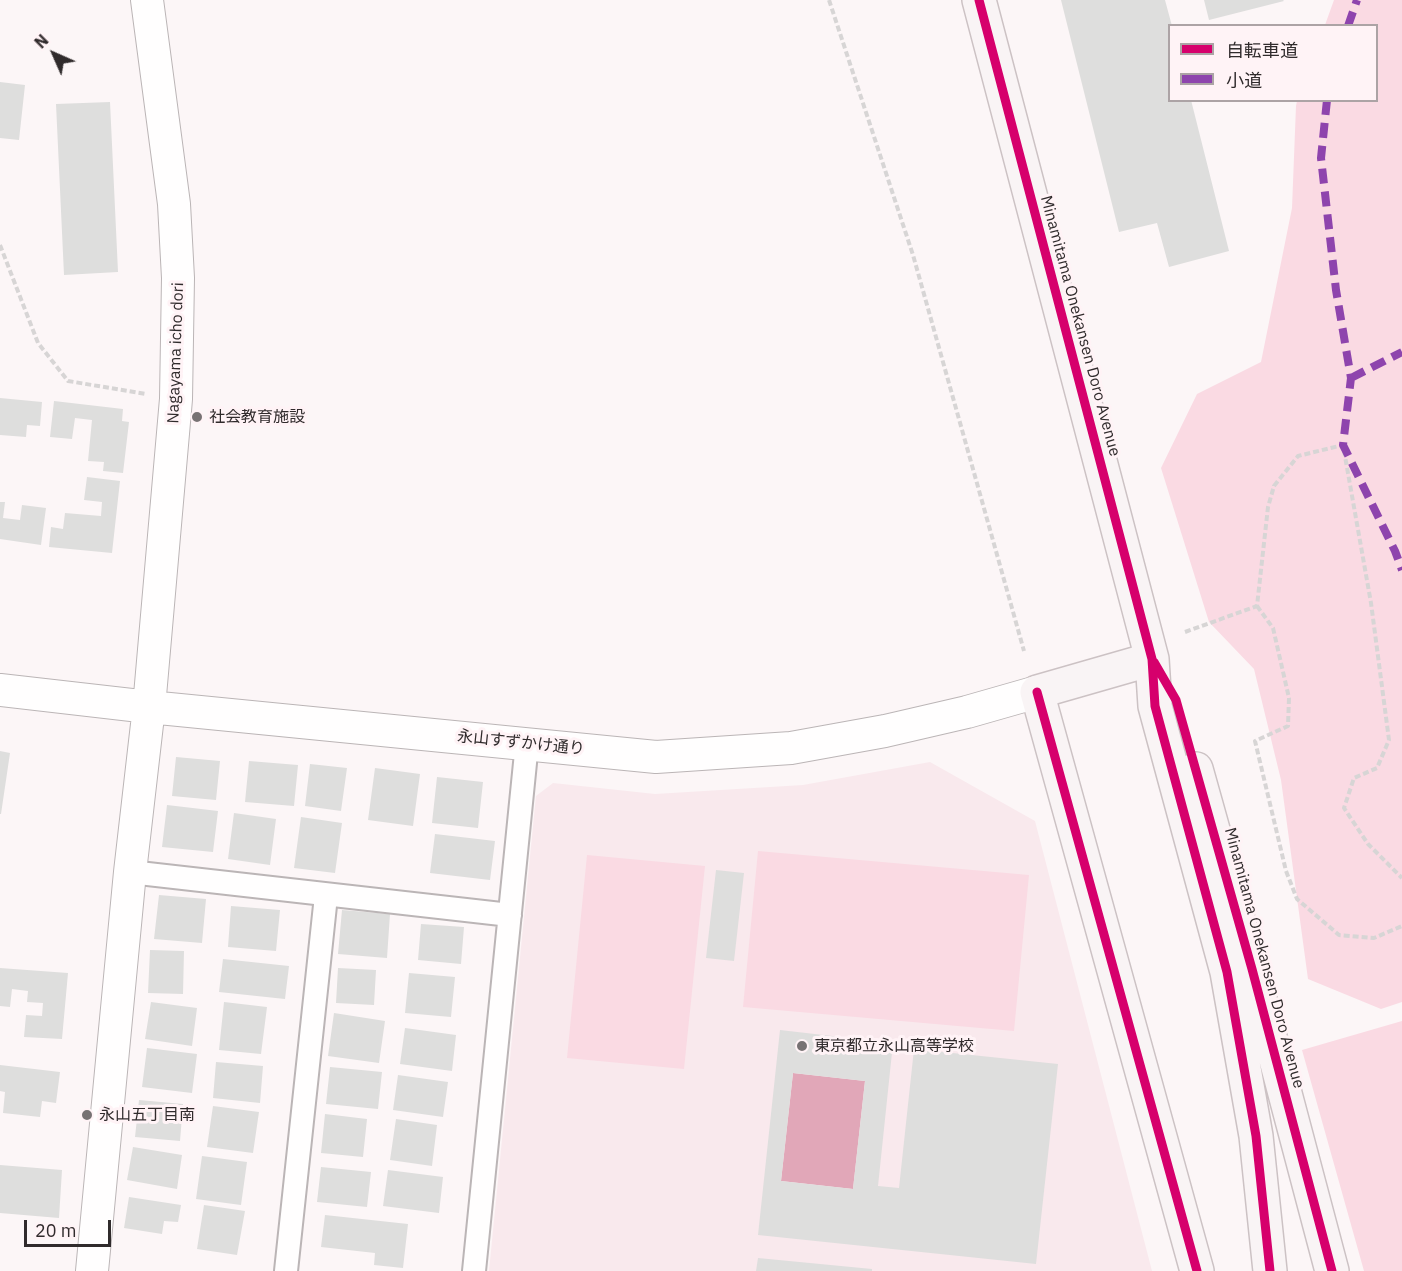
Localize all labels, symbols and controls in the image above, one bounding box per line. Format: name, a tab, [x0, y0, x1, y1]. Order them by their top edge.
north arrow	[24, 24, 84, 84]
legend	[1168, 24, 1378, 102]
text: N	[30, 30, 52, 52]
text: 自転車道	[1226, 39, 1298, 62]
text: 小道	[1226, 69, 1262, 92]
street label: Minamitama Onekansen Doro Avenue	[1036, 193, 1124, 459]
street label: Nagayama icho dori	[164, 282, 188, 424]
place label: 社会教育施設	[209, 407, 305, 427]
marker: 社会教育施設	[190, 410, 204, 424]
street label: 永山すずかけ通り	[456, 727, 586, 759]
street label: Minamitama Onekansen Doro Avenue	[1220, 825, 1308, 1091]
place label: 東京都立永山高等学校	[814, 1036, 974, 1056]
marker: 東京都立永山高等学校	[795, 1039, 809, 1053]
place label: 永山五丁目南	[99, 1105, 195, 1125]
marker: 永山五丁目南	[80, 1108, 94, 1122]
scale bar	[27, 1208, 114, 1246]
text: 20 m	[35, 1219, 77, 1242]

